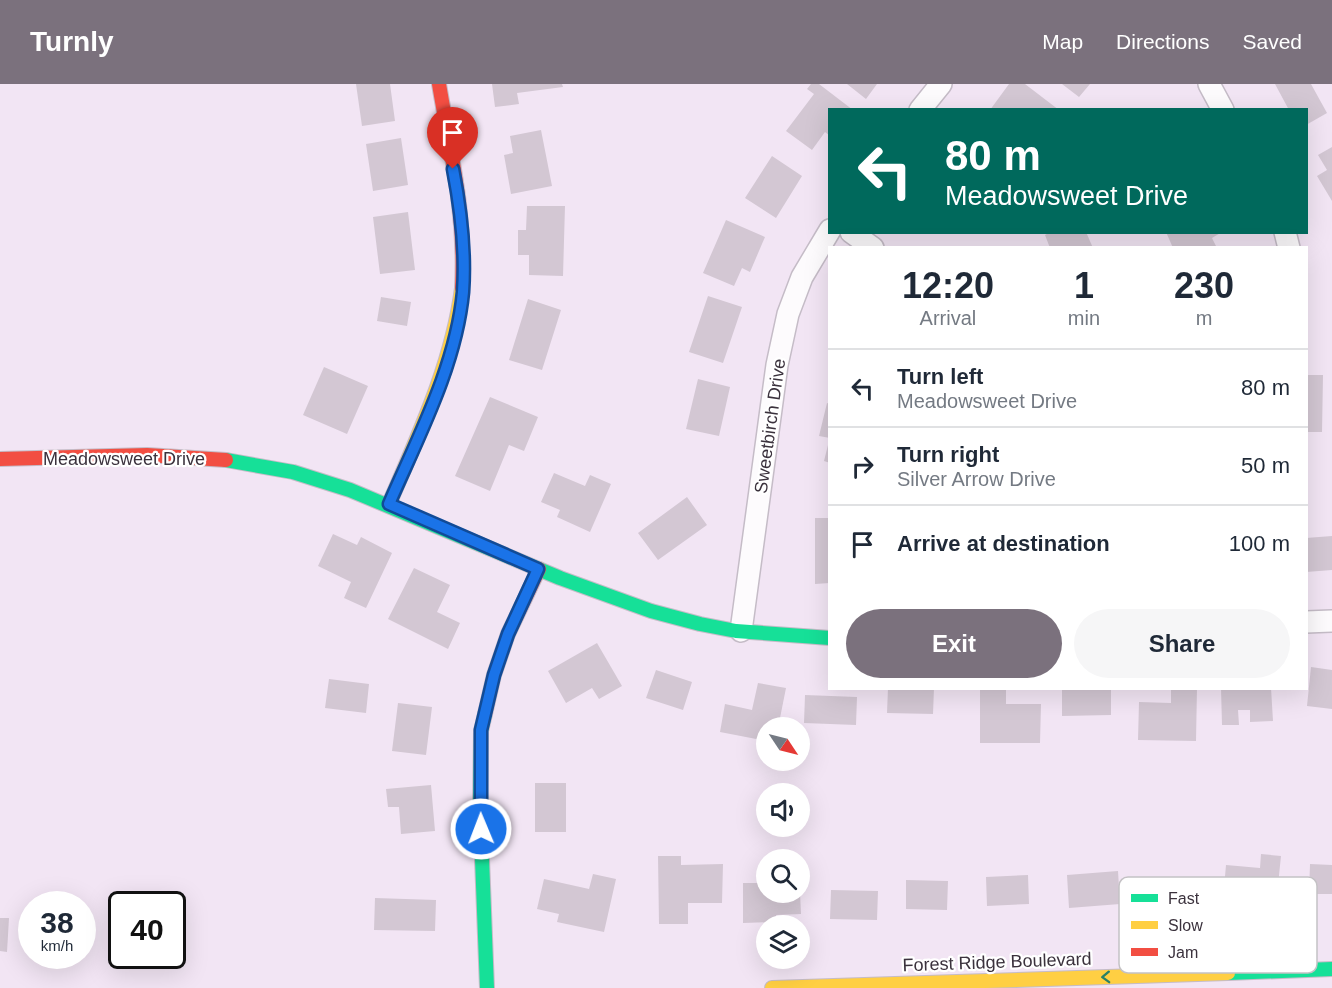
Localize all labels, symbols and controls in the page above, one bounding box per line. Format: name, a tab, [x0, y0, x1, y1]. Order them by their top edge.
text: Turnly	[30, 26, 113, 57]
text: Map	[1042, 30, 1083, 53]
text: Directions	[1116, 30, 1209, 53]
text: Saved	[1242, 30, 1302, 53]
pin	[427, 107, 478, 169]
icon: arrive	[436, 116, 469, 149]
icon: left	[846, 132, 924, 210]
text: 80 m	[945, 132, 1041, 179]
text: Meadowsweet Drive	[945, 181, 1188, 211]
text: 12:20	[902, 265, 994, 306]
text: 1	[1074, 265, 1094, 306]
text: 230	[1174, 265, 1234, 306]
text: Arrival	[920, 307, 976, 329]
text: min	[1068, 307, 1100, 329]
text: m	[1196, 307, 1212, 329]
street label: Sweetbirch Drive	[751, 357, 789, 495]
text: Turn left	[897, 364, 983, 389]
icon: left	[846, 372, 879, 405]
text: 80 m	[1241, 375, 1290, 400]
text: Meadowsweet Drive	[897, 390, 1077, 412]
text: Turn right	[897, 442, 999, 467]
street label: Meadowsweet Drive	[43, 449, 205, 469]
icon: right	[846, 450, 879, 483]
text: 50 m	[1241, 453, 1290, 478]
text: Silver Arrow Drive	[897, 468, 1056, 490]
icon: arrive	[846, 528, 879, 561]
text: Arrive at destination	[897, 531, 1110, 556]
text: 100 m	[1229, 531, 1290, 556]
button: Exit	[846, 609, 1062, 678]
button: Share	[1074, 609, 1290, 678]
north arrow	[756, 717, 810, 771]
map controls	[756, 717, 810, 969]
button: sound	[756, 783, 810, 837]
position arrow	[449, 797, 513, 861]
button: search	[756, 849, 810, 903]
legend	[1119, 877, 1317, 973]
text: Fast	[1168, 890, 1200, 907]
speed limit sign: 40	[108, 891, 186, 969]
text: 38	[40, 906, 74, 939]
button: layers	[756, 915, 810, 969]
text: Slow	[1168, 917, 1203, 934]
text: km/h	[41, 937, 73, 954]
text: Jam	[1168, 944, 1198, 961]
street label: Forest Ridge Boulevard	[902, 949, 1092, 975]
one-way arrow	[1101, 970, 1110, 983]

